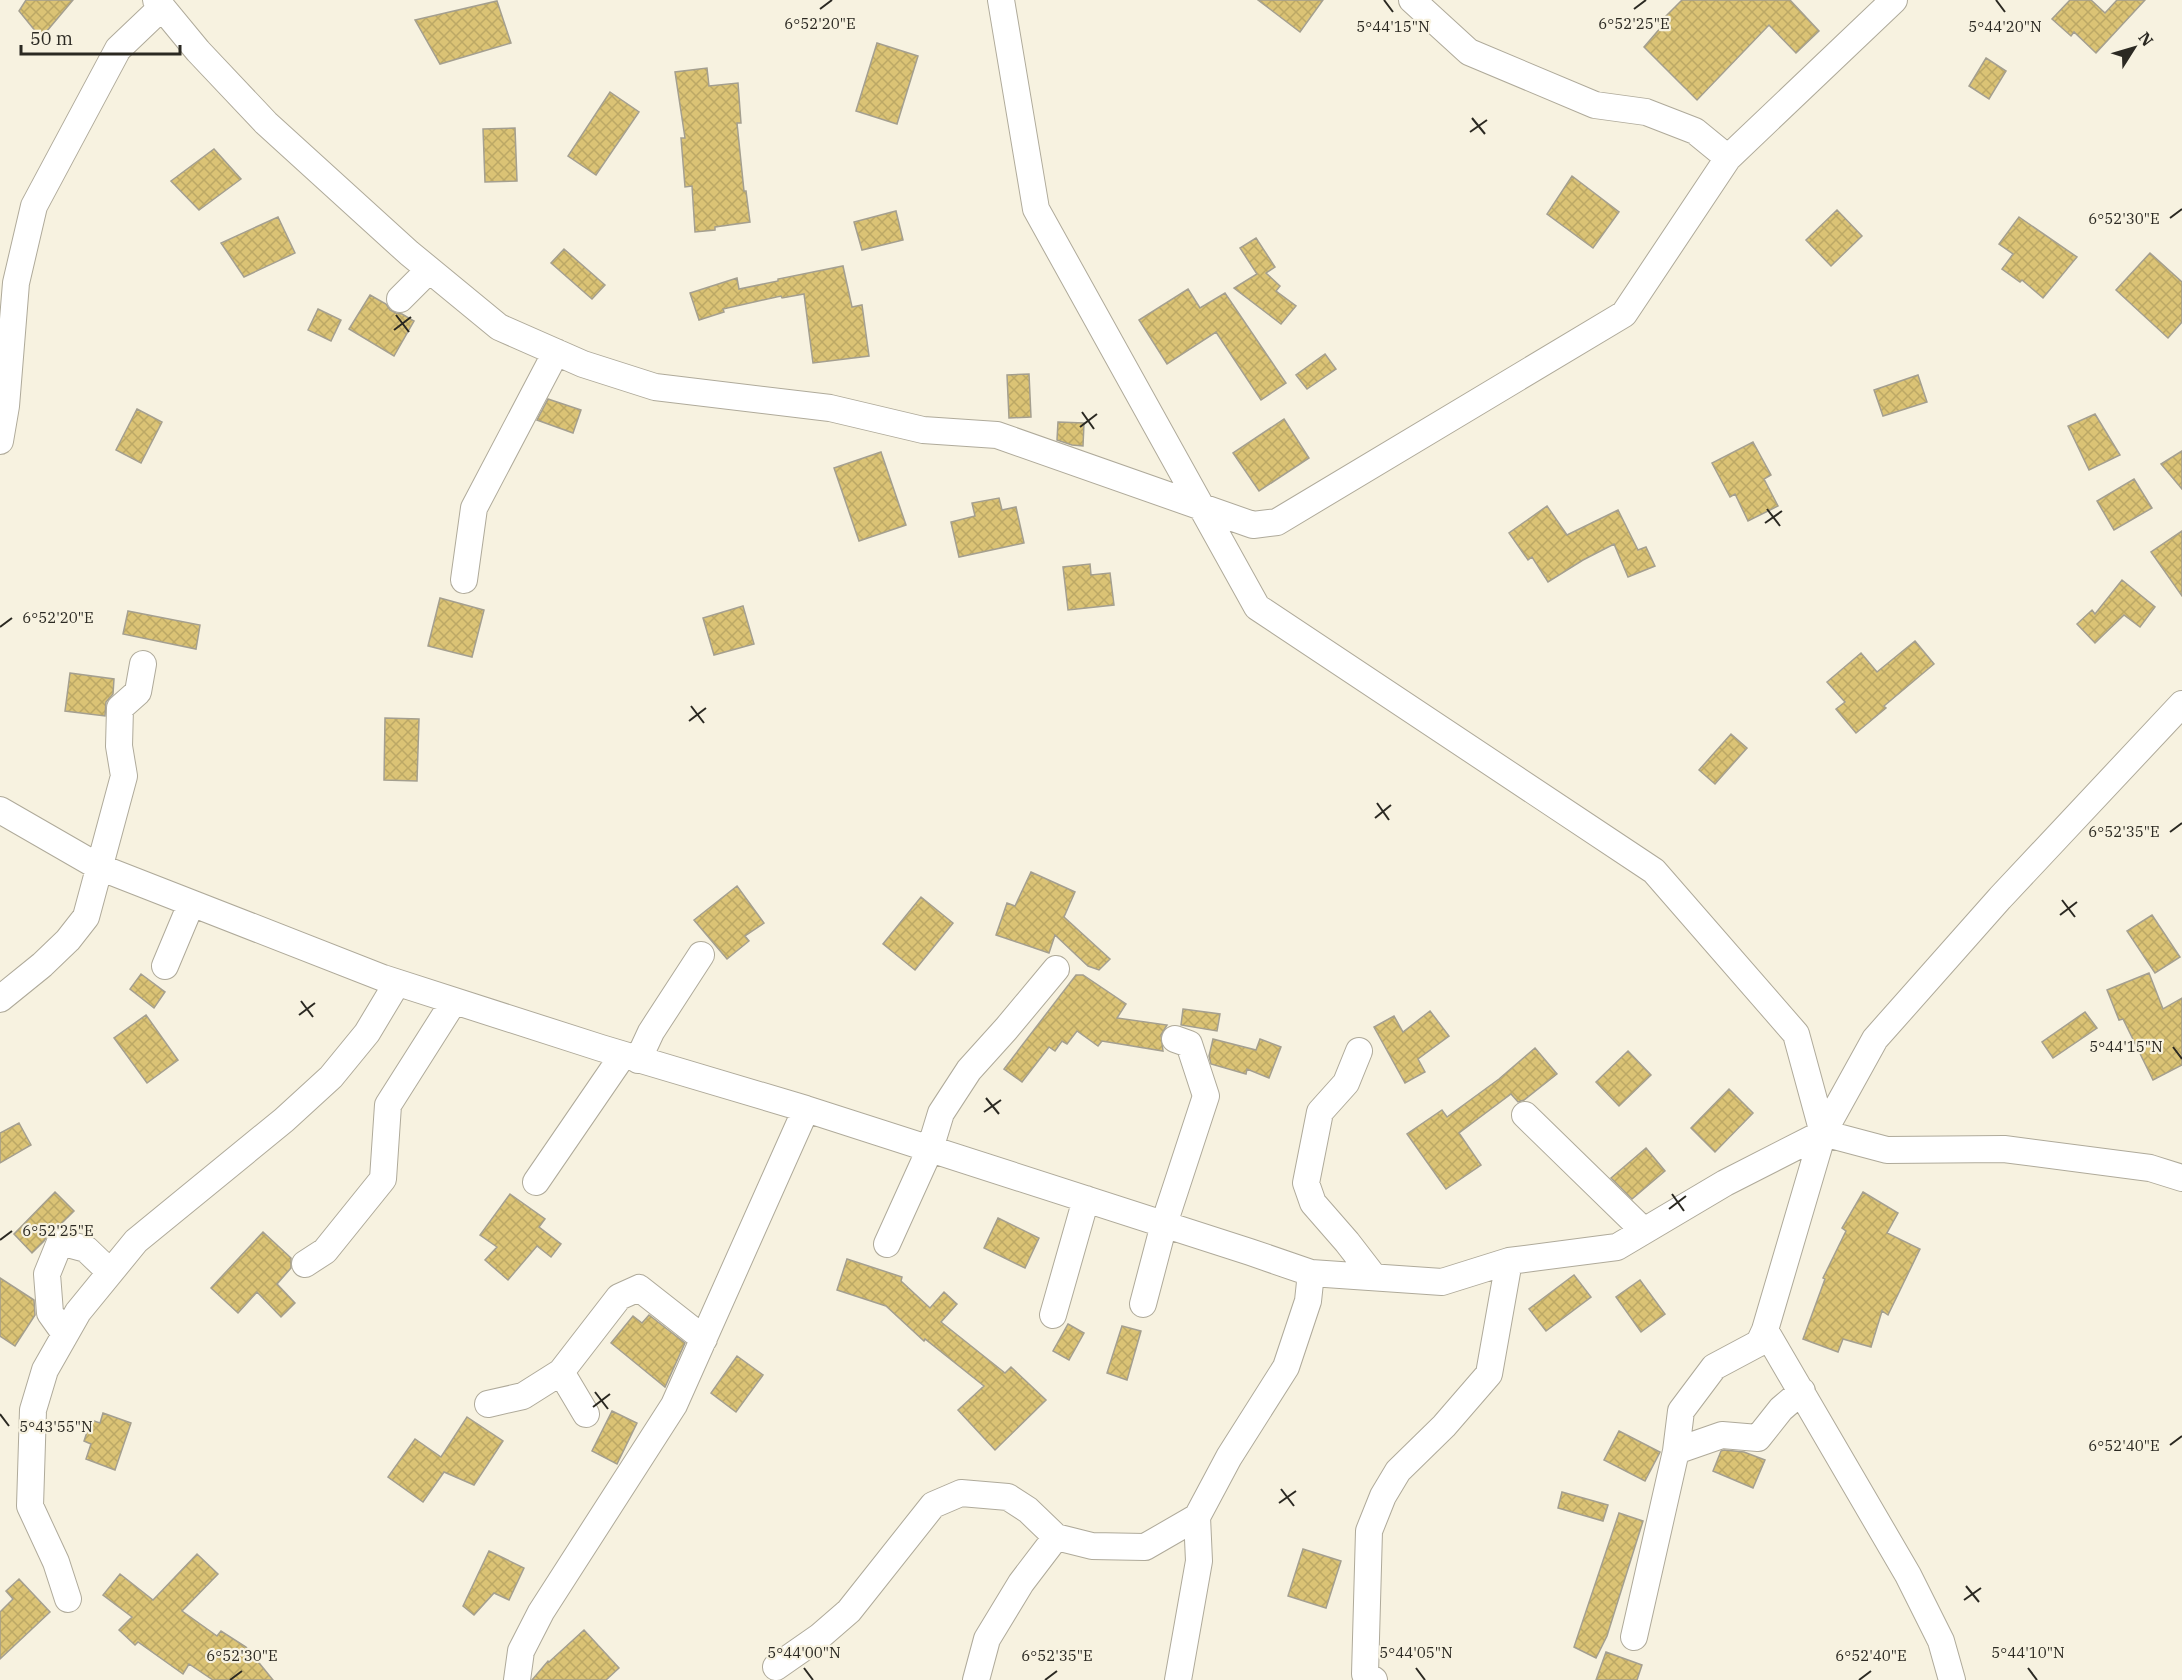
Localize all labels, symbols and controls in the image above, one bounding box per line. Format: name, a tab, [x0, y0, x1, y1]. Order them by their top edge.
text: 6°52'20"E	[784, 14, 856, 33]
text: 6°52'25"E	[1598, 14, 1670, 33]
text: 5°44'15"N	[1356, 17, 1430, 36]
text: 5°44'20"N	[1968, 17, 2042, 36]
scale bar	[21, 18, 180, 56]
north arrow	[2104, 18, 2164, 78]
text: 50 m	[30, 27, 73, 50]
text: N	[2134, 28, 2158, 50]
text: 6°52'30"E	[2088, 209, 2160, 228]
text: 6°52'20"E	[22, 608, 94, 627]
text: 6°52'35"E	[2088, 822, 2160, 841]
text: 5°44'15"N	[2089, 1037, 2163, 1056]
text: 6°52'25"E	[22, 1221, 94, 1240]
text: 5°43'55"N	[19, 1417, 93, 1436]
text: 6°52'40"E	[2088, 1436, 2160, 1455]
text: 5°44'00"N	[767, 1643, 841, 1662]
text: 5°44'05"N	[1379, 1643, 1453, 1662]
text: 5°44'10"N	[1991, 1643, 2065, 1662]
text: 6°52'30"E	[206, 1646, 278, 1665]
text: 6°52'35"E	[1021, 1646, 1093, 1665]
text: 6°52'40"E	[1835, 1646, 1907, 1665]

